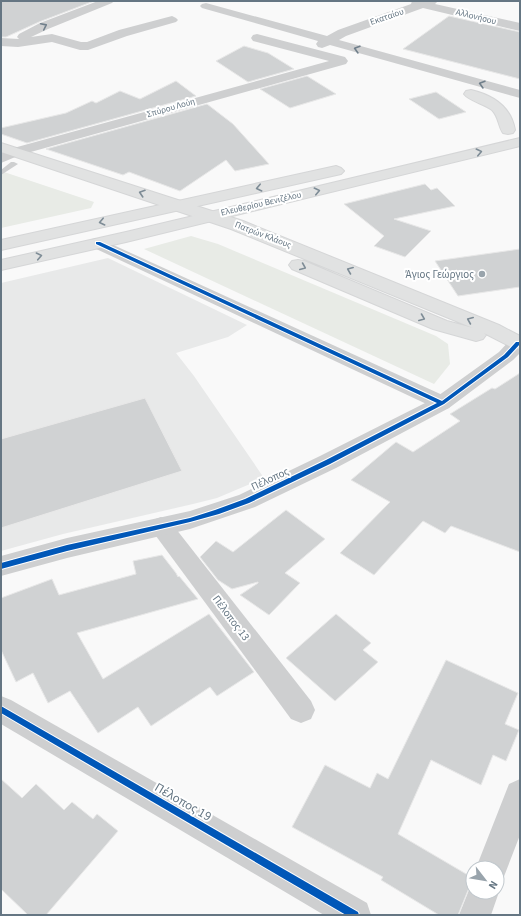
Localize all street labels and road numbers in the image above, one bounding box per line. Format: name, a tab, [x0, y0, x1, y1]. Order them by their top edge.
street label: Εκαταίου	[368, 5, 406, 29]
street label: Αλλονήσου	[454, 6, 498, 28]
street label: Σπύρου Λούη	[145, 95, 197, 121]
street label: Ελευθερίου Βενιζέλου	[219, 188, 303, 220]
street label: Πατρών Κλάους	[233, 218, 293, 252]
street label: Πέλοπος	[249, 464, 292, 494]
street label: Πέλοπος 13	[209, 592, 253, 644]
street label: Πέλοπος 19	[151, 778, 215, 826]

